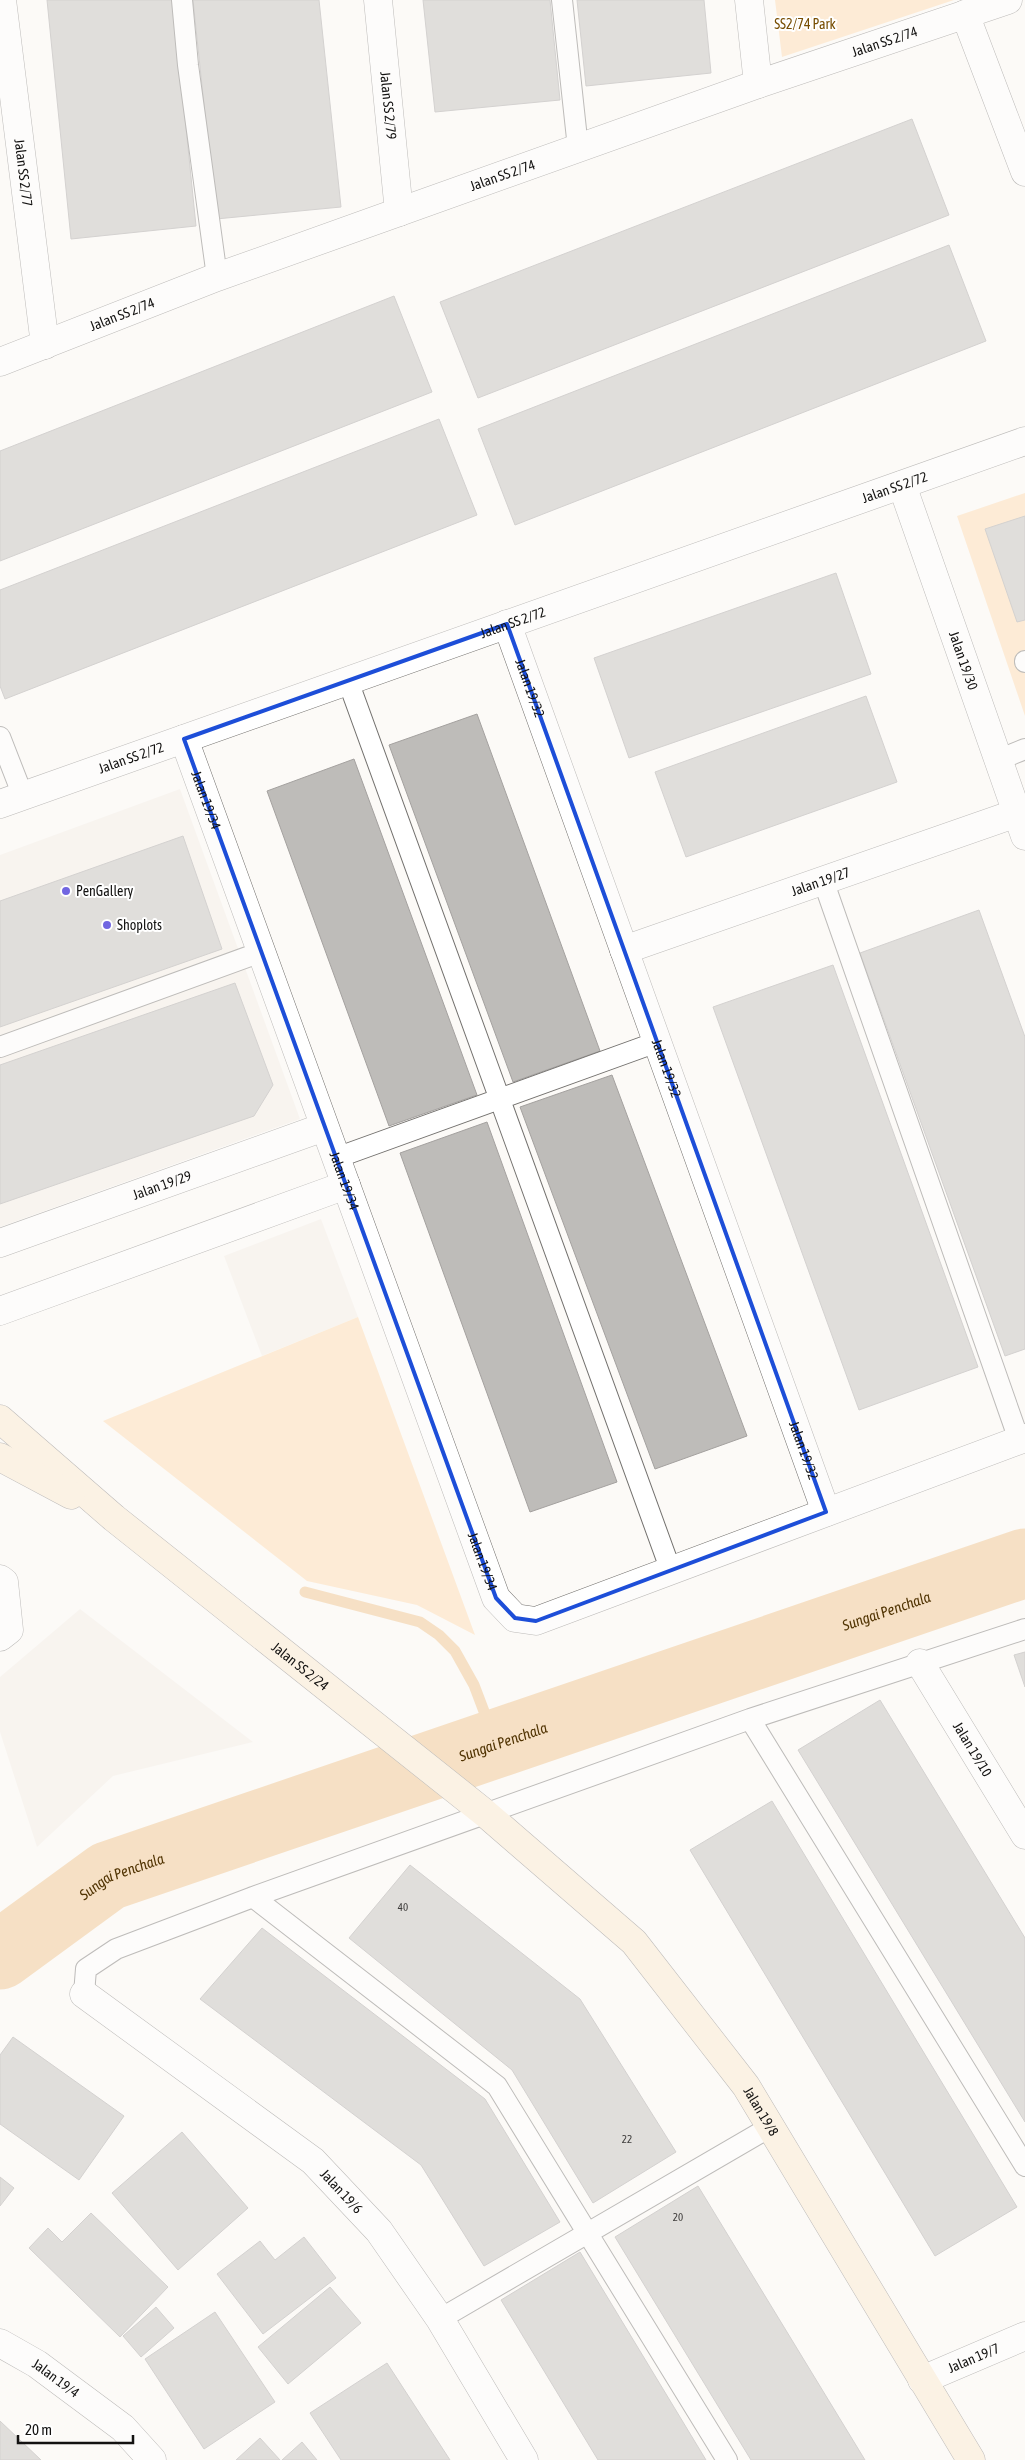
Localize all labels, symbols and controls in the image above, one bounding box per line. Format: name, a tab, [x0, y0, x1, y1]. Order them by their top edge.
park label: SS2/74 Park	[774, 16, 836, 32]
street label: Jalan SS 2/74	[850, 23, 920, 60]
street label: Jalan SS 2/79	[377, 71, 400, 140]
street label: Jalan SS 2/77	[11, 138, 36, 207]
street label: Jalan SS 2/74	[468, 156, 537, 194]
street label: Jalan SS 2/74	[87, 294, 157, 334]
street label: Jalan SS 2/72	[860, 468, 929, 506]
street label: Jalan SS 2/72	[478, 603, 548, 641]
street label: Jalan 19/30	[946, 629, 981, 692]
street label: Jalan 19/32	[512, 657, 548, 719]
street label: Jalan SS 2/72	[96, 739, 166, 777]
street label: Jalan 19/34	[188, 769, 224, 832]
street label: Jalan 19/27	[789, 864, 852, 899]
place label: PenGallery	[76, 883, 134, 899]
marker: PenGallery	[60, 885, 72, 897]
place label: Shoplots	[117, 917, 162, 933]
marker: Shoplots	[101, 919, 113, 931]
street label: Jalan 19/32	[649, 1037, 684, 1100]
street label: Jalan 19/34	[327, 1149, 363, 1213]
street label: Jalan 19/29	[130, 1167, 193, 1203]
street label: Jalan 19/32	[786, 1419, 822, 1482]
street label: Jalan 19/34	[465, 1530, 501, 1593]
water label: Sungai Penchala	[839, 1588, 932, 1634]
street label: Jalan SS 2/24	[269, 1639, 332, 1694]
water label: Sungai Penchala	[456, 1718, 549, 1764]
street label: Jalan 19/10	[950, 1719, 996, 1780]
water label: Sungai Penchala	[75, 1849, 166, 1903]
house number: 40	[398, 1901, 408, 1913]
street label: Jalan 19/8	[740, 2084, 782, 2139]
house number: 22	[622, 2133, 632, 2145]
street label: Jalan 19/6	[317, 2166, 366, 2217]
house number: 20	[673, 2211, 683, 2223]
street label: Jalan 19/7	[945, 2340, 1002, 2376]
street label: Jalan 19/4	[30, 2355, 83, 2401]
scale bar	[18, 2412, 132, 2444]
text: 20 m	[25, 2421, 52, 2438]

